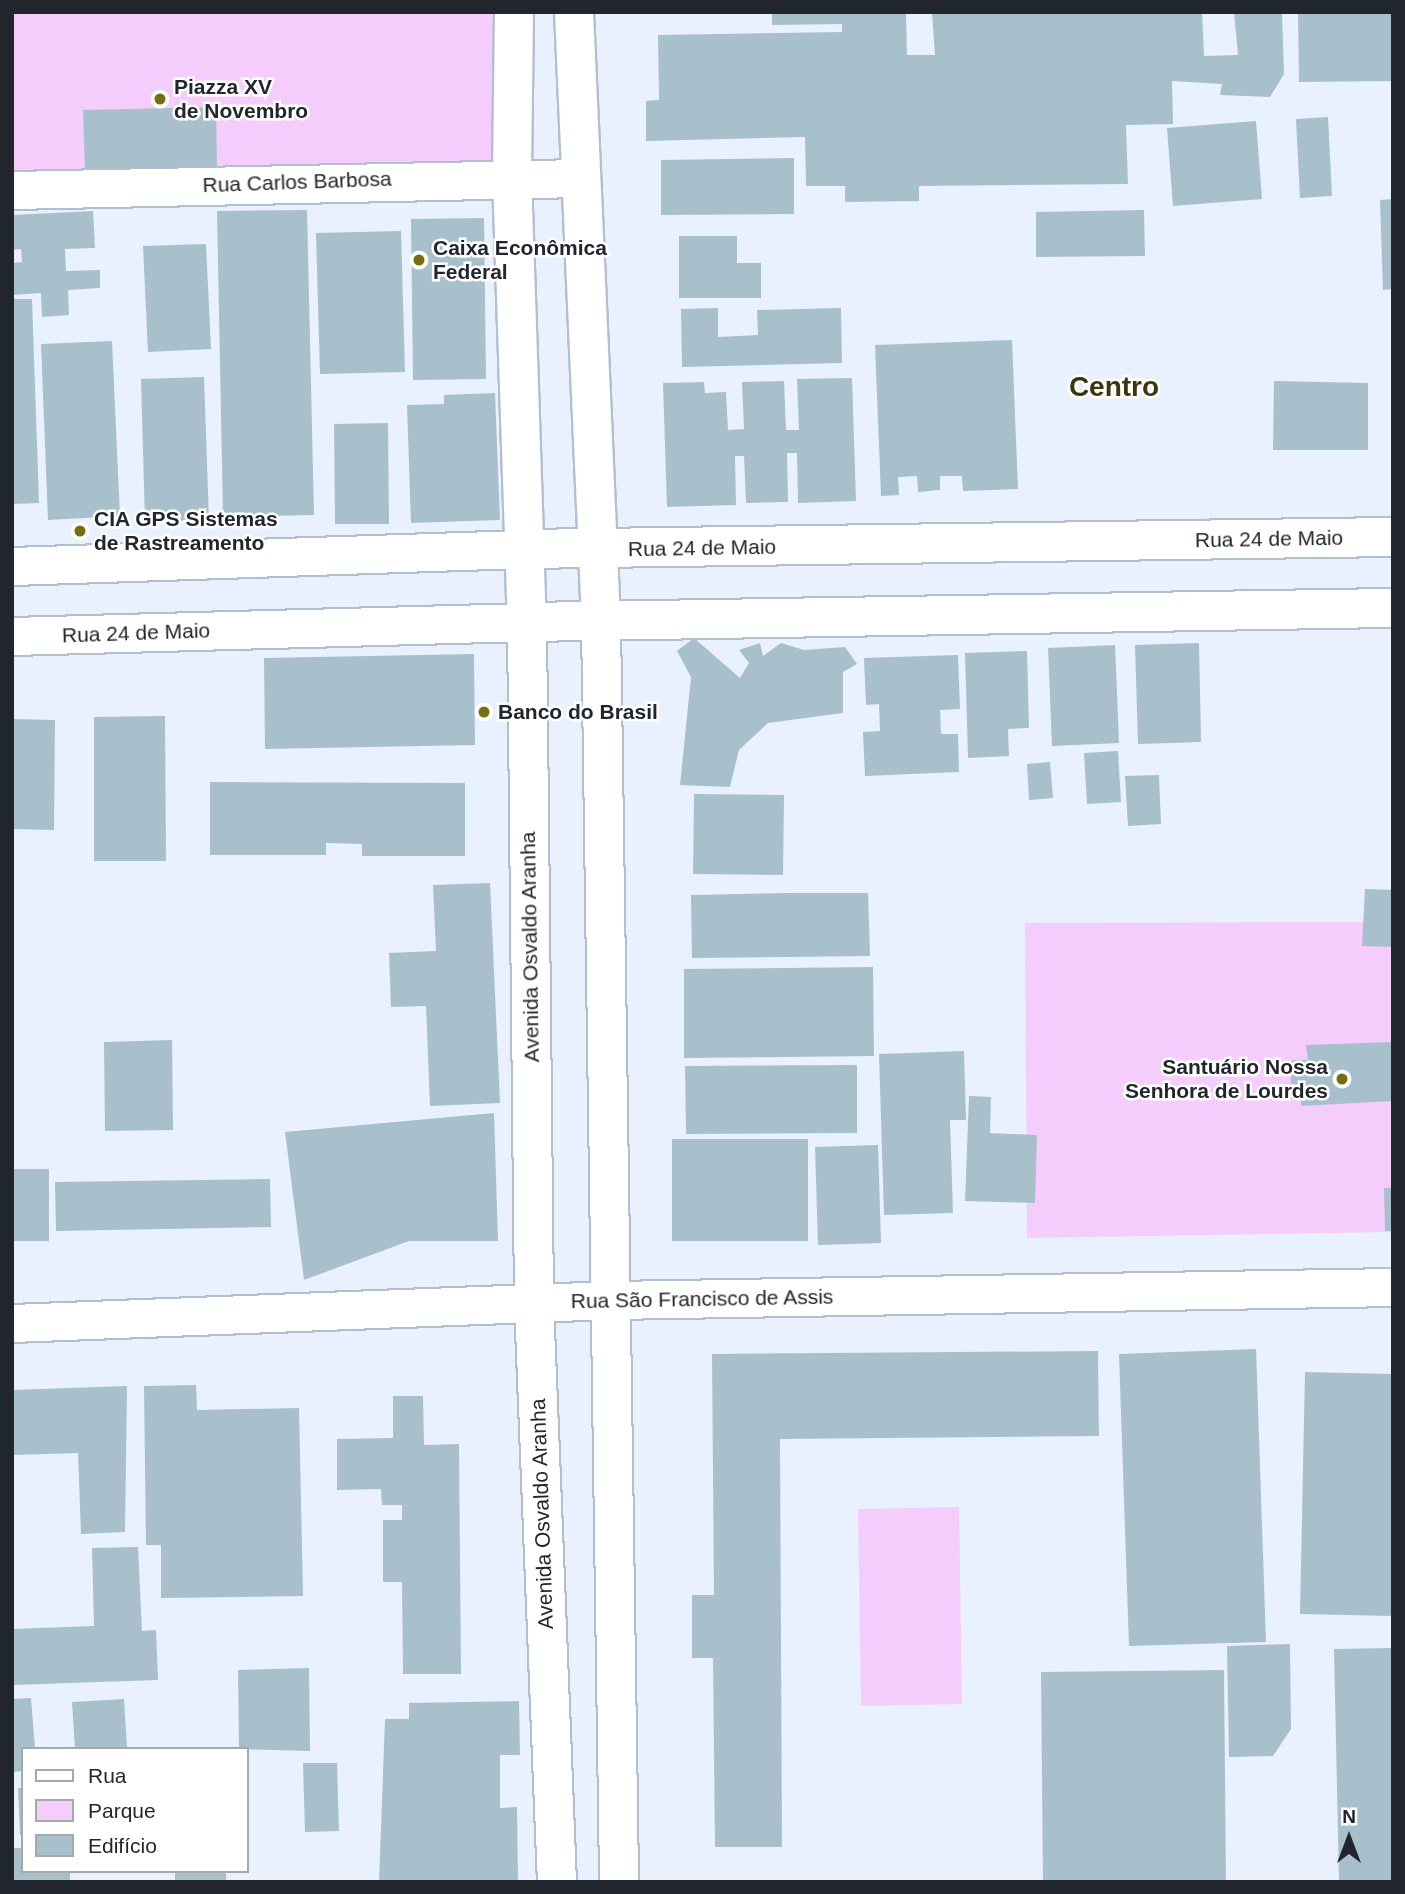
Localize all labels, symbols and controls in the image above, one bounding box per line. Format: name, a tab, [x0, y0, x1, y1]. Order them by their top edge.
place label: Piazza XV de Novembro	[174, 74, 308, 124]
marker: Piazza XV de Novembro	[152, 91, 168, 107]
street label: Rua Carlos Barbosa	[202, 166, 392, 198]
place label: Caixa Econômica Federal	[433, 235, 607, 285]
marker: Caixa Econômica Federal	[411, 252, 427, 268]
district label: Centro	[1069, 370, 1159, 404]
place label: CIA GPS Sistemas de Rastreamento	[94, 506, 278, 556]
marker: CIA GPS Sistemas de Rastreamento	[72, 523, 88, 539]
street label: Rua 24 de Maio	[1195, 525, 1343, 553]
street label: Rua 24 de Maio	[628, 534, 776, 562]
street label: Rua 24 de Maio	[61, 618, 211, 648]
place label: Banco do Brasil	[498, 699, 658, 725]
marker: Banco do Brasil	[476, 704, 492, 720]
street label: Avenida Osvaldo Aranha	[515, 831, 545, 1063]
place label: Santuário Nossa Senhora de Lourdes	[1125, 1054, 1328, 1104]
marker: Santuário Nossa Senhora de Lourdes	[1334, 1071, 1350, 1087]
street label: Rua São Francisco de Assis	[570, 1284, 834, 1314]
street label: Avenida Osvaldo Aranha	[525, 1398, 559, 1630]
legend	[21, 1747, 248, 1873]
text: Rua	[88, 1764, 127, 1787]
text: Parque	[88, 1799, 156, 1822]
north arrow	[1314, 1803, 1384, 1873]
text: N	[1342, 1806, 1356, 1827]
text: Edifício	[88, 1834, 157, 1857]

